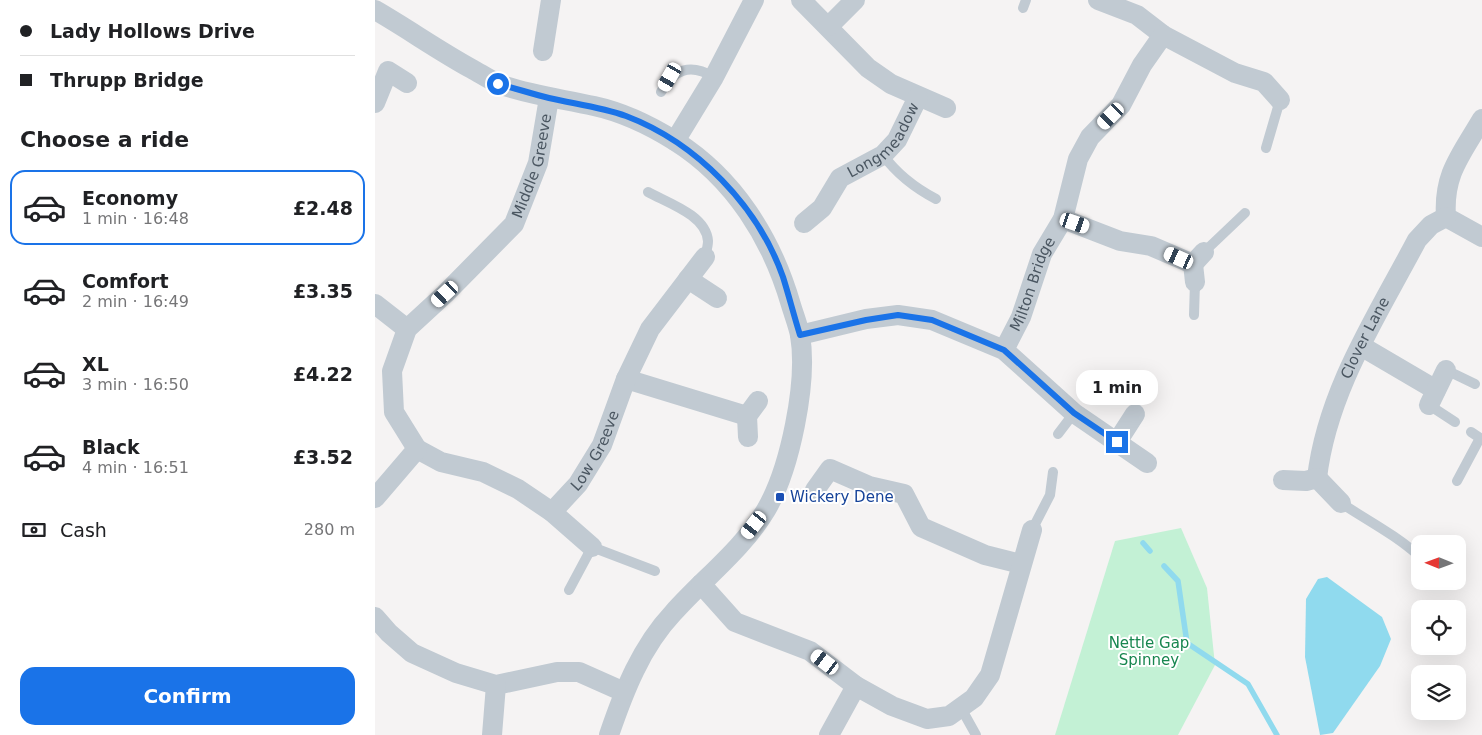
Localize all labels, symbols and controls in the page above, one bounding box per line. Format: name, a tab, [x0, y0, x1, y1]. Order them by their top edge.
text: Lady Hollows Drive	[50, 20, 255, 42]
car	[656, 60, 683, 94]
text: Thrupp Bridge	[50, 69, 204, 91]
route start	[487, 73, 509, 95]
street label: Longmeadow	[844, 100, 923, 182]
car	[1095, 100, 1126, 132]
street label: Middle Greeve	[508, 112, 555, 221]
text: Choose a ride	[20, 127, 189, 152]
icon: car	[22, 185, 67, 230]
text: Economy	[82, 187, 178, 209]
text: £2.48	[293, 197, 353, 219]
text: 1 min · 16:48	[82, 209, 189, 228]
car	[1058, 211, 1091, 235]
street label: Milton Bridge	[1006, 234, 1059, 334]
car	[1162, 245, 1195, 271]
icon: car	[22, 268, 67, 313]
text: Comfort	[82, 270, 169, 292]
car	[428, 278, 461, 310]
text: £3.35	[293, 280, 353, 302]
text: 2 min · 16:49	[82, 292, 189, 311]
street label: Clover Lane	[1337, 294, 1393, 382]
icon: car	[22, 351, 67, 396]
text: XL	[82, 353, 109, 375]
text: £4.22	[293, 363, 353, 385]
callout: 1 min	[1076, 370, 1158, 404]
text: 3 min · 16:50	[82, 375, 189, 394]
text: 1 min	[1092, 378, 1142, 397]
street label: Low Greeve	[567, 408, 623, 495]
route end	[1106, 431, 1128, 453]
icon: car	[22, 434, 67, 479]
text: Black	[82, 436, 140, 458]
text: £3.52	[293, 446, 353, 468]
text: 4 min · 16:51	[82, 458, 189, 477]
place label: Wickery Dene	[790, 488, 894, 506]
marker: Wickery Dene	[774, 491, 786, 503]
car	[738, 509, 769, 541]
icon: cash	[20, 516, 48, 544]
text: Cash	[60, 519, 107, 541]
text: 280 m	[304, 520, 355, 539]
north arrow	[1411, 535, 1466, 590]
map controls	[1411, 535, 1466, 720]
button: locate	[1411, 600, 1466, 655]
park label: Nettle Gap Spinney	[1109, 634, 1189, 669]
car	[808, 647, 841, 677]
button: layers	[1411, 665, 1466, 720]
button: Confirm	[20, 667, 355, 725]

